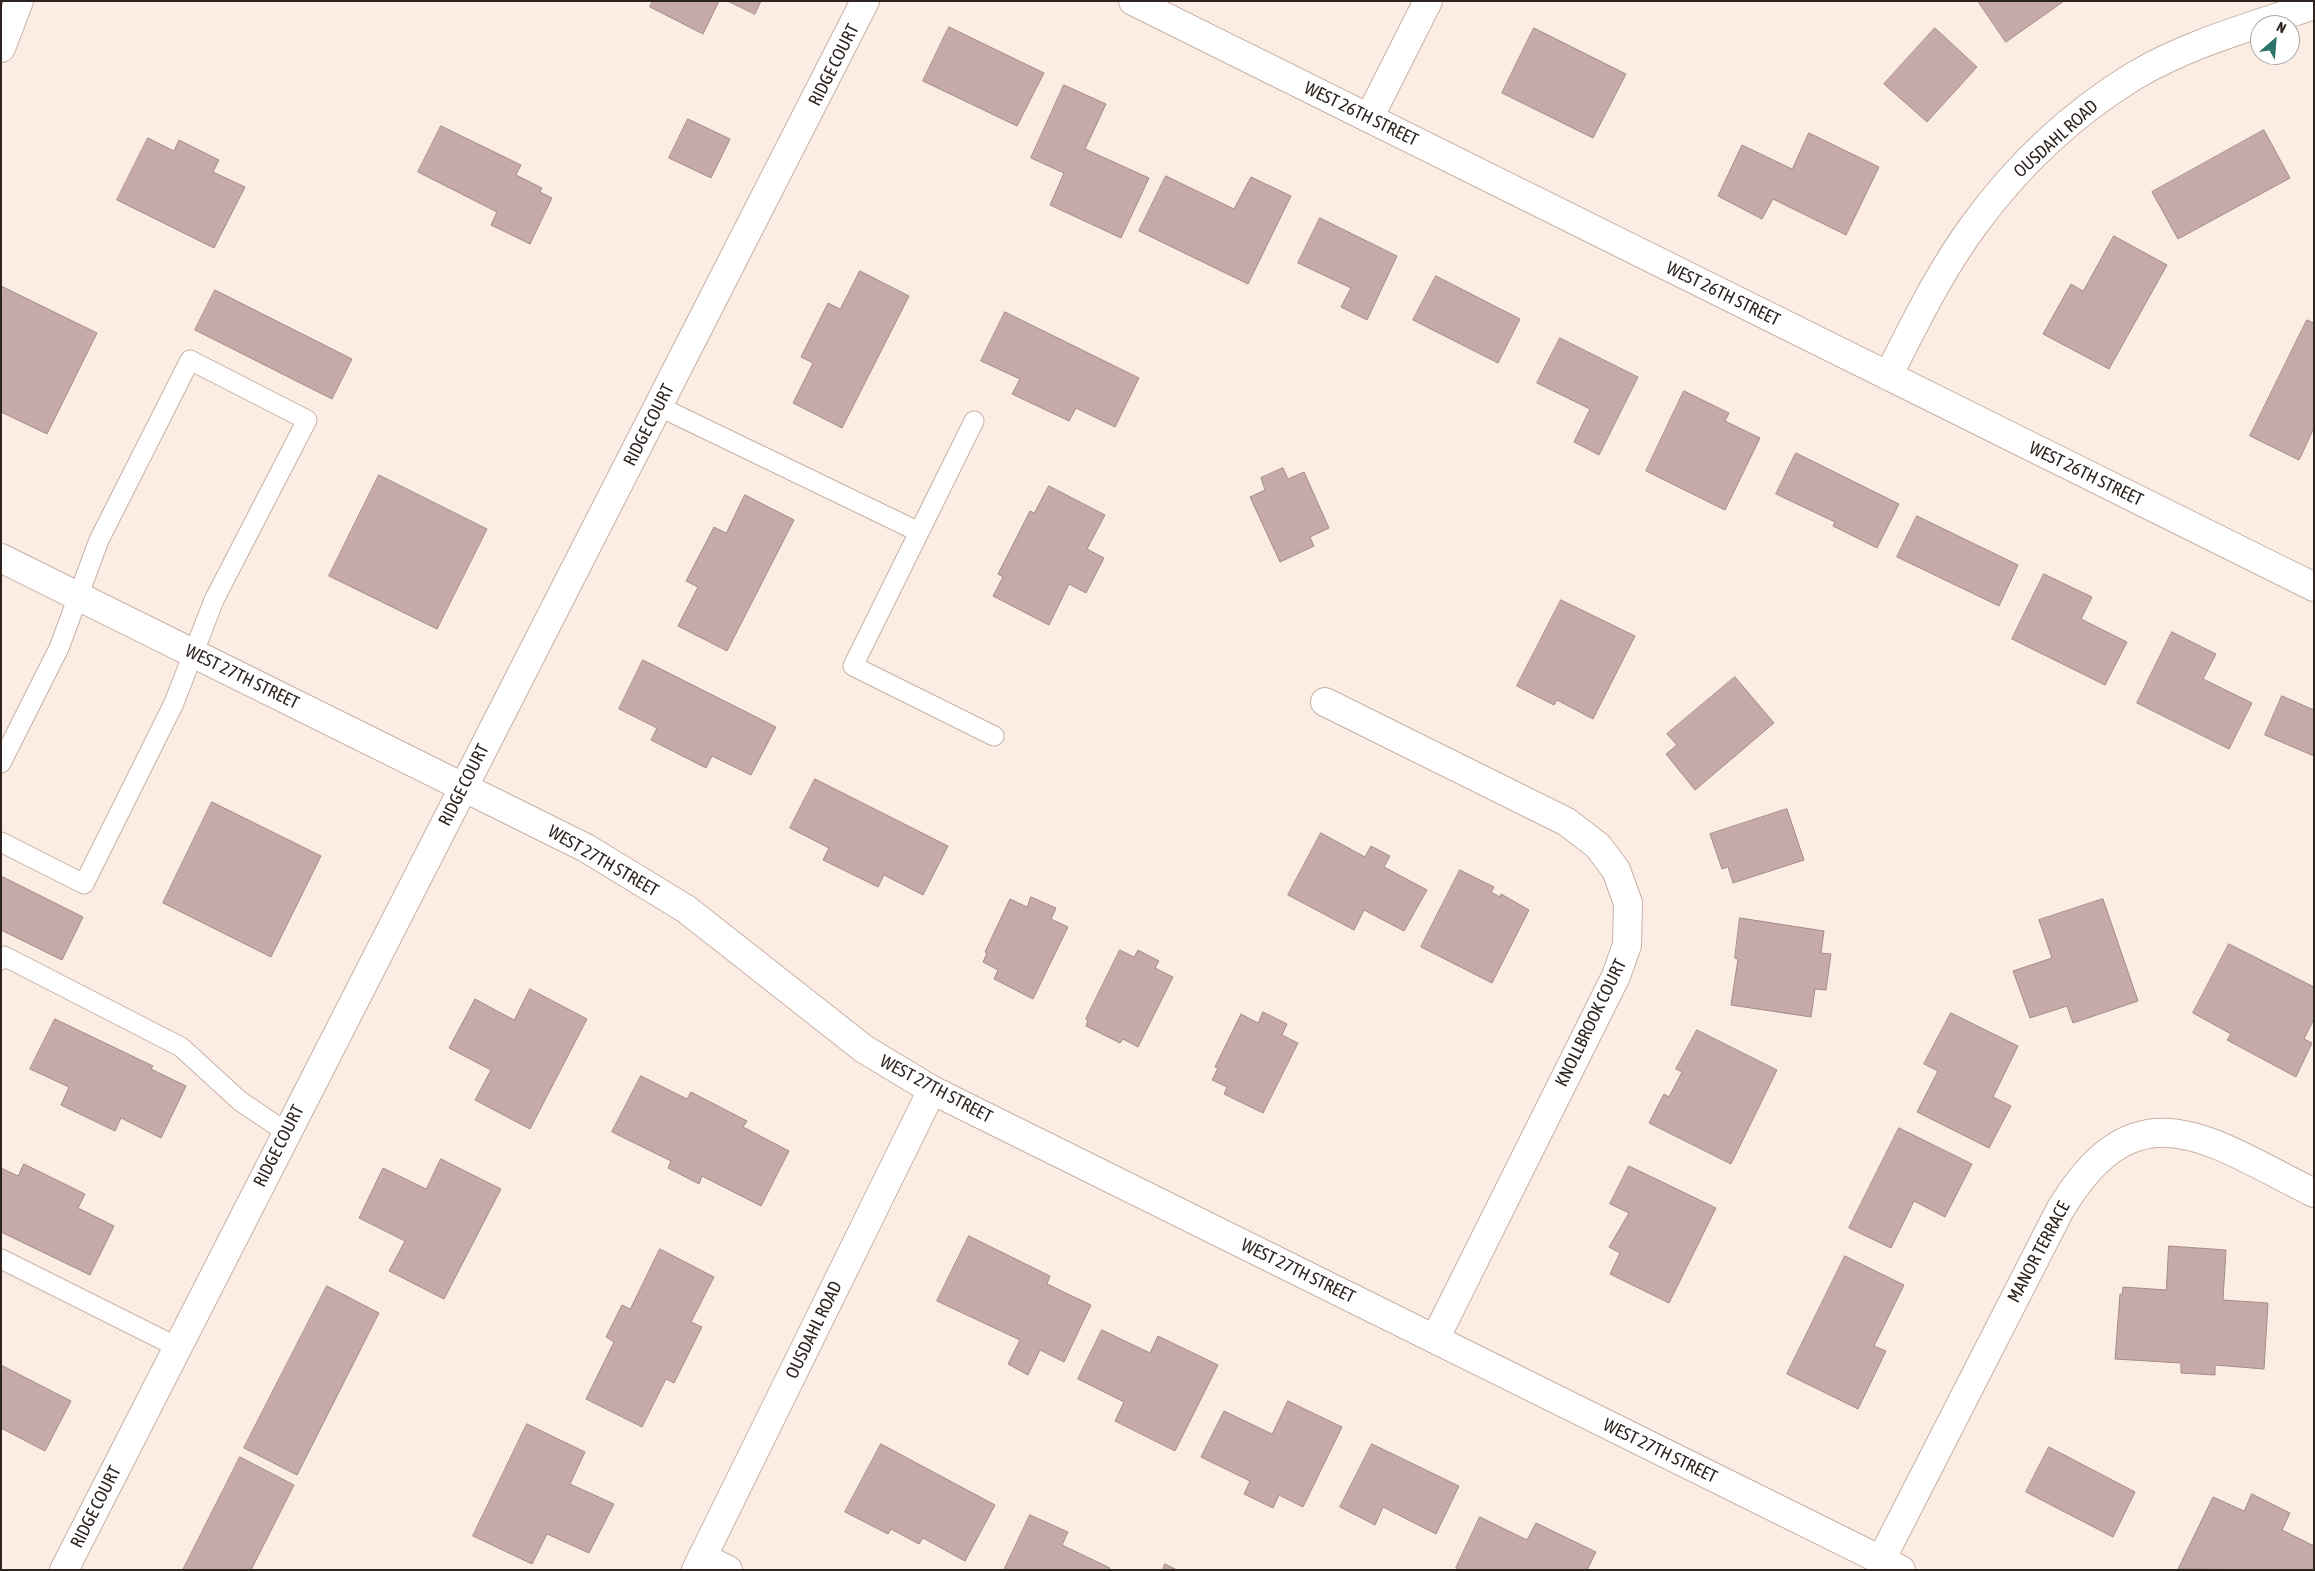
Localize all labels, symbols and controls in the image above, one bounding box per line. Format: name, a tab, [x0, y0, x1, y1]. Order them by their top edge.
north arrow	[2250, 15, 2300, 65]
text: N	[2274, 19, 2289, 37]
street label: RIDGE COURT	[804, 20, 864, 110]
street label: WEST 26TH STREET	[1300, 77, 1422, 151]
street label: OUSDAHL ROAD	[2009, 96, 2103, 182]
street label: WEST 26TH STREET	[1662, 257, 1784, 331]
street label: RIDGE COURT	[619, 380, 679, 470]
street label: WEST 26TH STREET	[2025, 437, 2147, 511]
street label: WEST 27TH STREET	[181, 640, 303, 714]
street label: RIDGE COURT	[434, 740, 494, 830]
street label: WEST 27TH STREET	[544, 821, 662, 901]
street label: KNOLLBROOK COURT	[1551, 956, 1631, 1090]
street label: WEST 27TH STREET	[876, 1050, 996, 1128]
street label: RIDGE COURT	[249, 1101, 309, 1191]
street label: MANOR TERRACE	[2003, 1198, 2075, 1306]
street label: WEST 27TH STREET	[1237, 1234, 1359, 1308]
street label: OUSDAHL ROAD	[781, 1278, 847, 1382]
street label: WEST 27TH STREET	[1599, 1414, 1721, 1488]
street label: RIDGE COURT	[66, 1462, 126, 1552]

